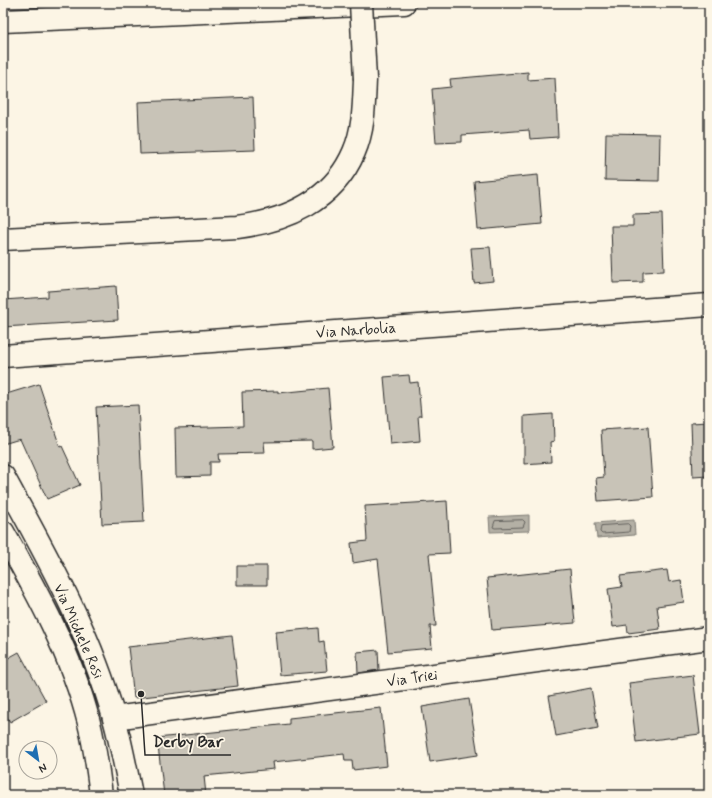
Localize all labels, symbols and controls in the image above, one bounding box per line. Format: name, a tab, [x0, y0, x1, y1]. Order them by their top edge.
street label: Via Narbolia	[315, 318, 397, 344]
street label: Via Michele Rosi	[48, 581, 108, 682]
street label: Via Triei	[385, 666, 439, 692]
callout: Derby Bar	[145, 727, 231, 755]
text: Derby Bar	[153, 732, 224, 753]
north arrow	[18, 740, 58, 780]
text: N	[36, 760, 49, 776]

